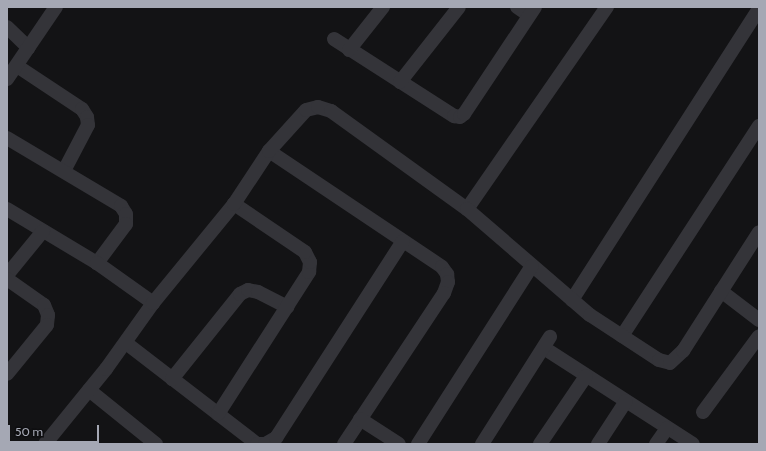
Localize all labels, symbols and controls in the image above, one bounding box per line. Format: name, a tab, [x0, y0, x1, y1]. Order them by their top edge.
scale bar	[10, 417, 101, 443]
text: 50 m	[15, 424, 43, 439]

